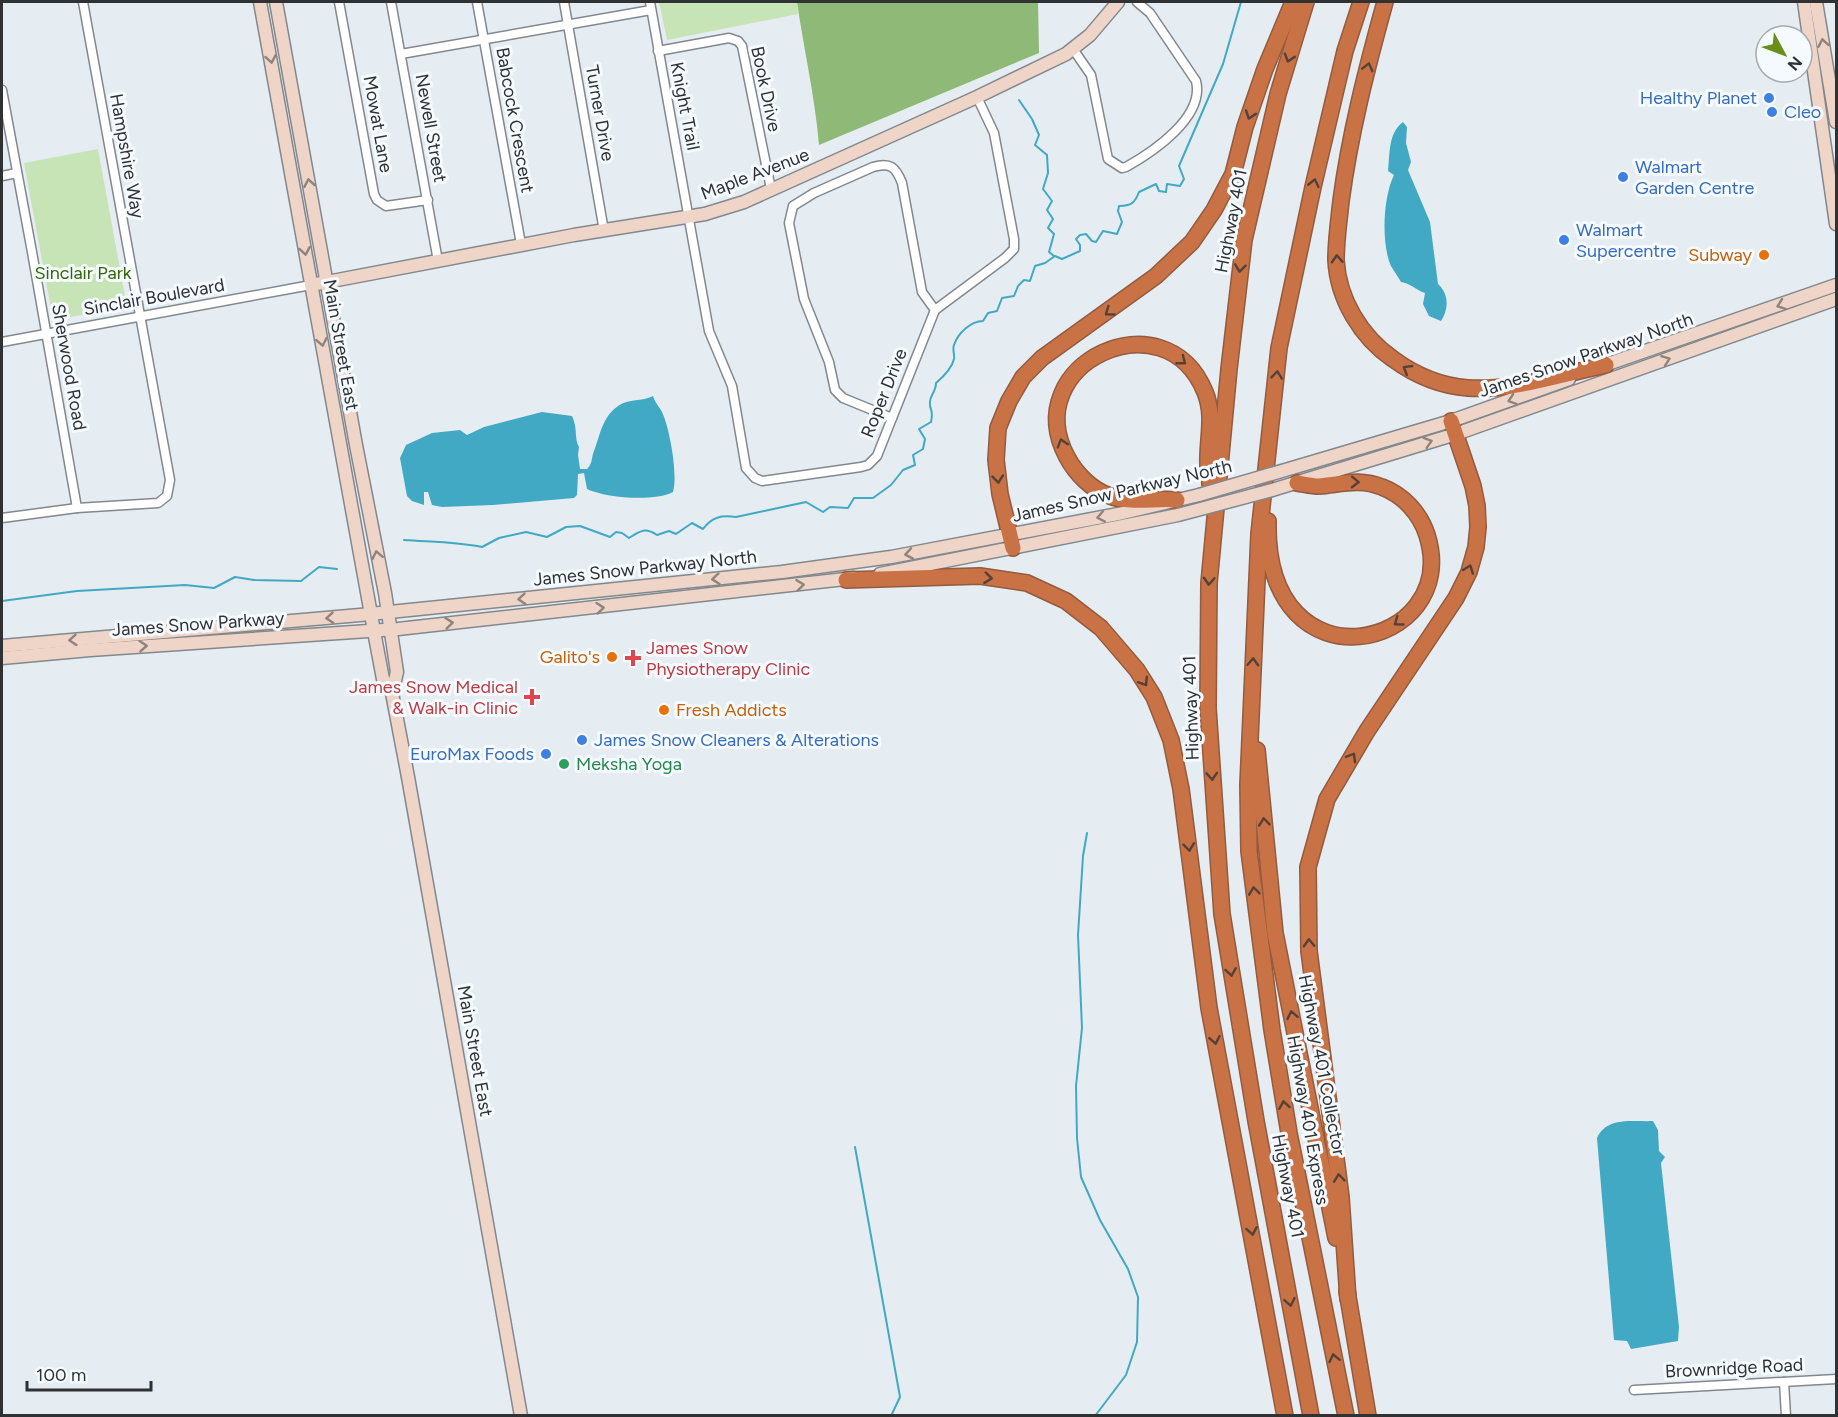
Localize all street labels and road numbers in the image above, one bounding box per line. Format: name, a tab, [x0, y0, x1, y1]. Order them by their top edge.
street label: Book Drive	[746, 44, 786, 134]
street label: Babcock Crescent	[491, 45, 539, 195]
street label: Knight Trail	[666, 60, 704, 152]
street label: Turner Drive	[581, 63, 619, 163]
street label: Newell Street	[411, 72, 451, 184]
street label: Mowat Lane	[359, 74, 397, 174]
street label: Hampshire Way	[105, 92, 149, 221]
street label: Maple Avenue	[698, 143, 812, 205]
street label: Highway 401	[1210, 167, 1252, 275]
street label: Sinclair Boulevard	[82, 274, 226, 320]
street label: Main Street East	[319, 278, 363, 413]
street label: Sherwood Road	[47, 302, 91, 432]
street label: James Snow Parkway North	[1476, 308, 1696, 402]
street label: Roper Drive	[856, 345, 912, 441]
street label: James Snow Parkway North	[1010, 455, 1234, 527]
street label: James Snow Parkway North	[532, 545, 758, 591]
street label: James Snow Parkway	[111, 607, 286, 641]
street label: Highway 401	[1178, 655, 1204, 761]
street label: Highway 401 Collector	[1294, 973, 1350, 1157]
street label: Main Street East	[453, 984, 497, 1119]
street label: Highway 401 Express	[1282, 1033, 1334, 1207]
street label: Highway 401	[1267, 1132, 1309, 1240]
street label: Brownridge Road	[1664, 1353, 1804, 1383]

